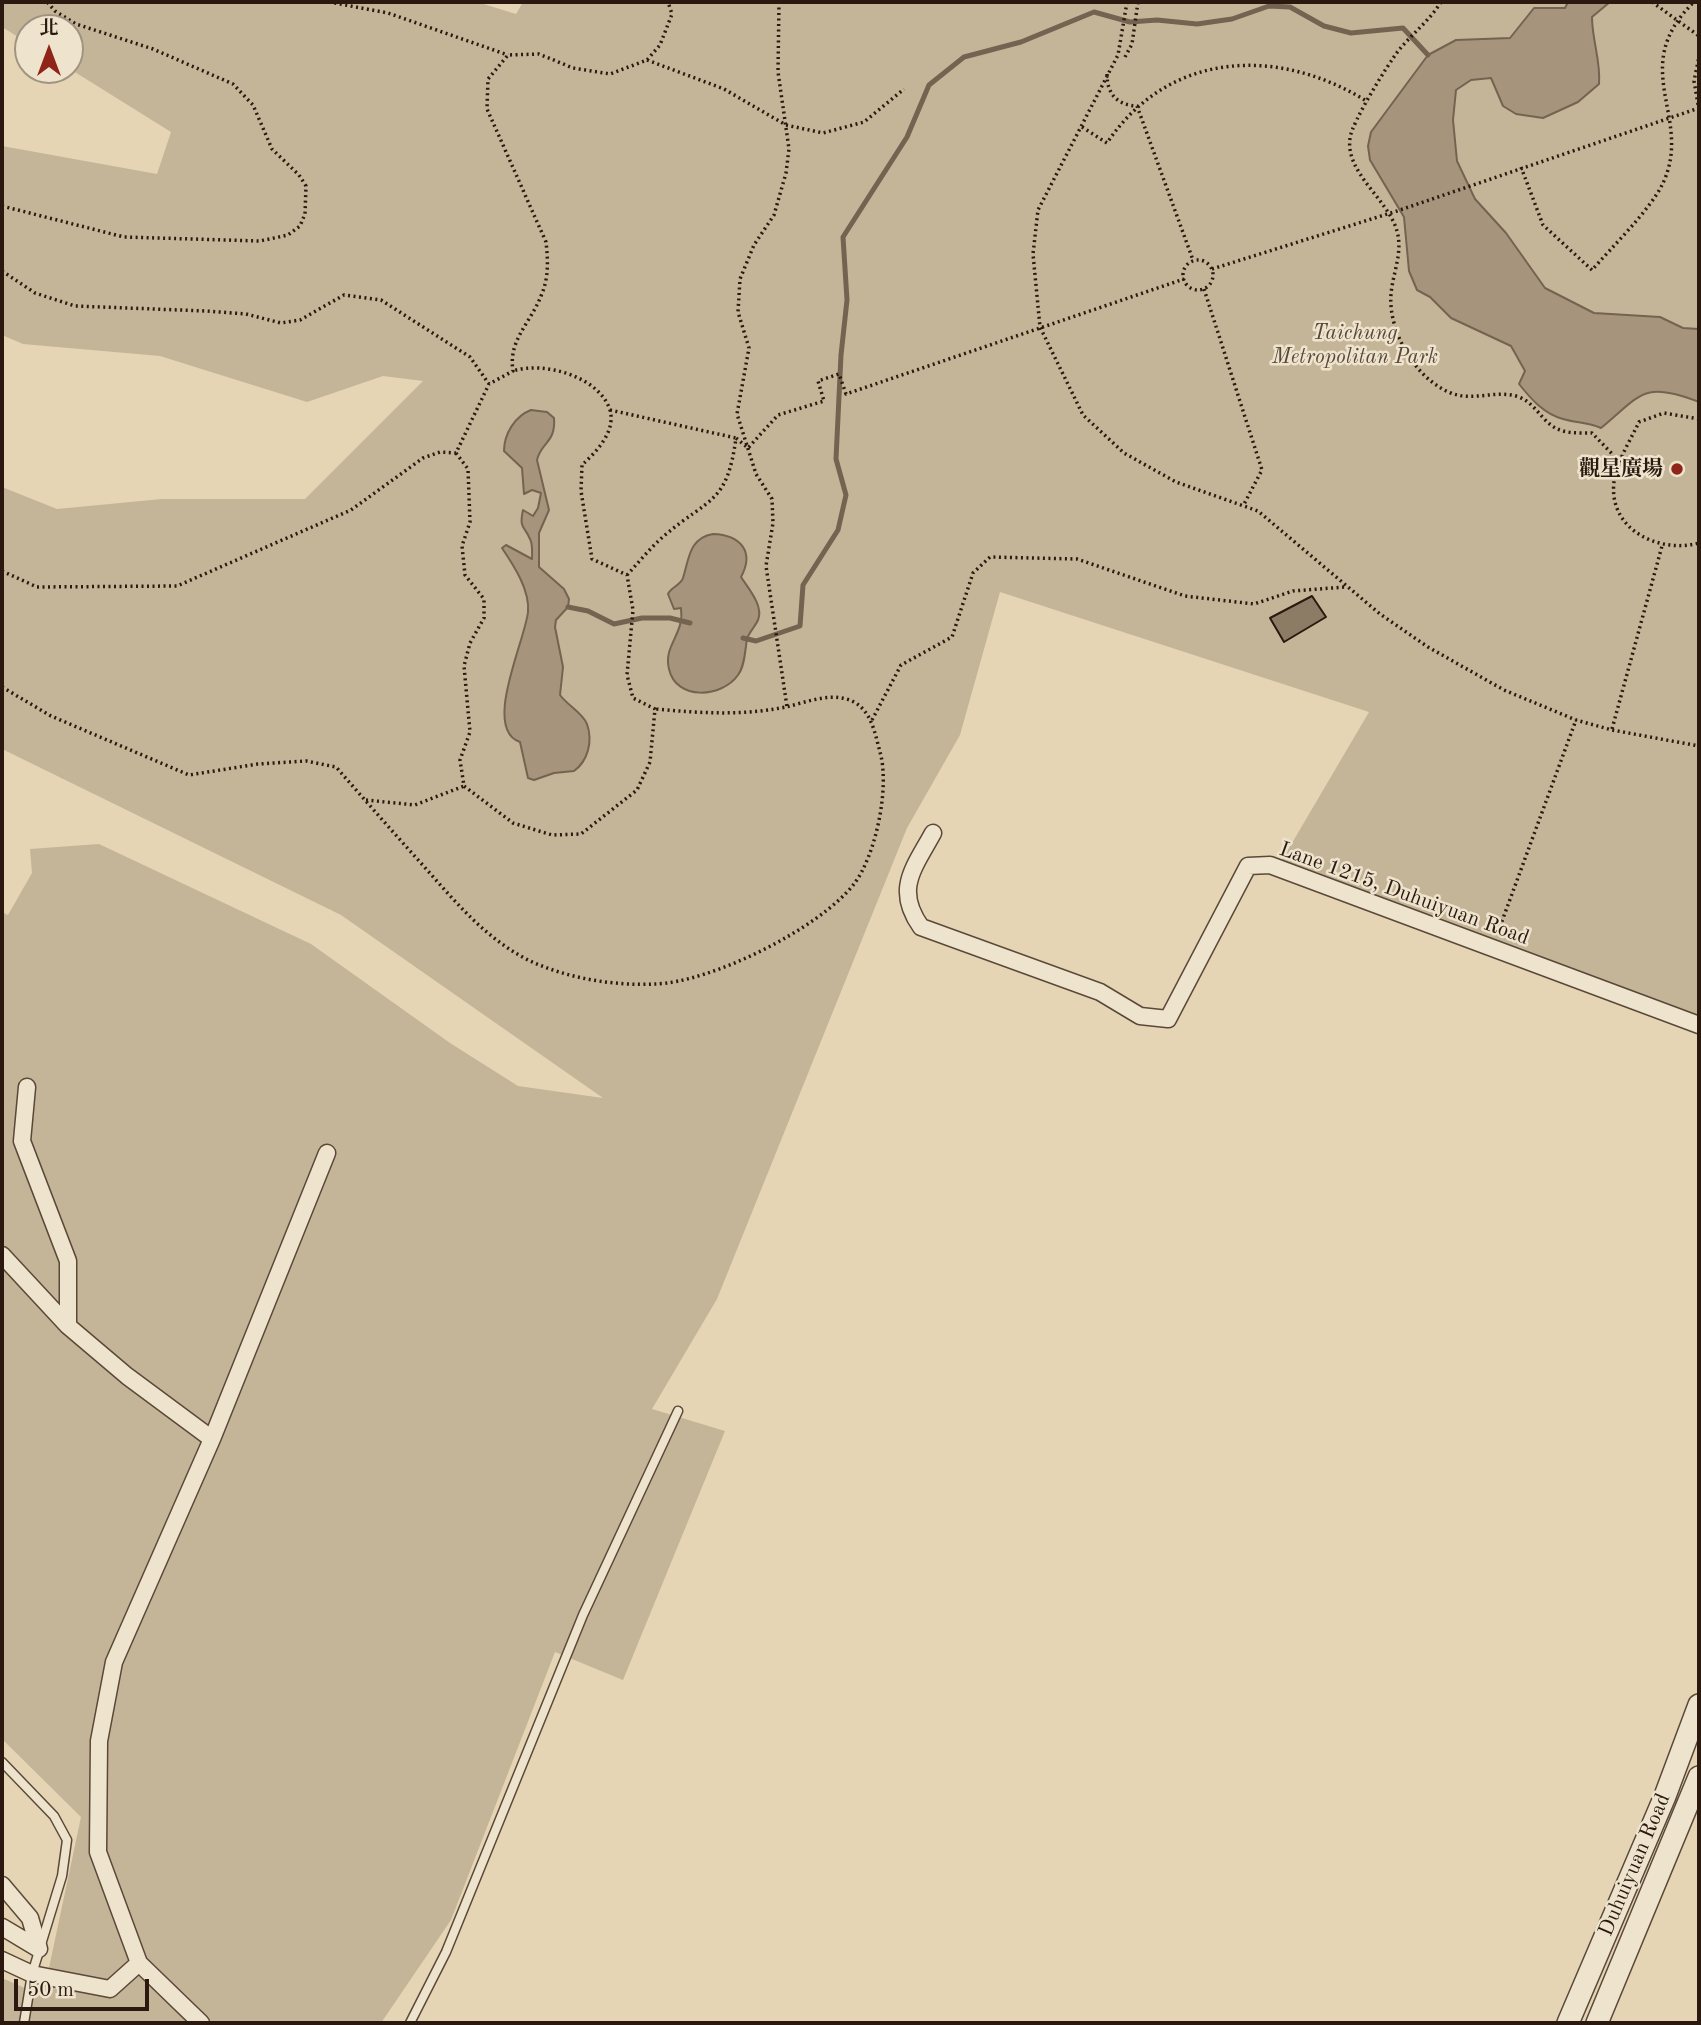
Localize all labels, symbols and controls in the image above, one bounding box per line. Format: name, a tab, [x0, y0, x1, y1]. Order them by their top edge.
north arrow	[14, 14, 84, 84]
text: 北	[39, 20, 59, 39]
park label: Taichung Metropolitan Park	[1272, 320, 1438, 370]
place label: 觀星廣場	[1579, 456, 1663, 482]
marker: 觀星廣場	[1669, 461, 1685, 477]
street label: Lane 1215, Duhuiyuan Road	[1275, 837, 1533, 951]
street label: Duhuiyuan Road	[1594, 1790, 1676, 1940]
scale bar	[18, 1966, 152, 2010]
text: 50 m	[27, 1980, 74, 2001]

